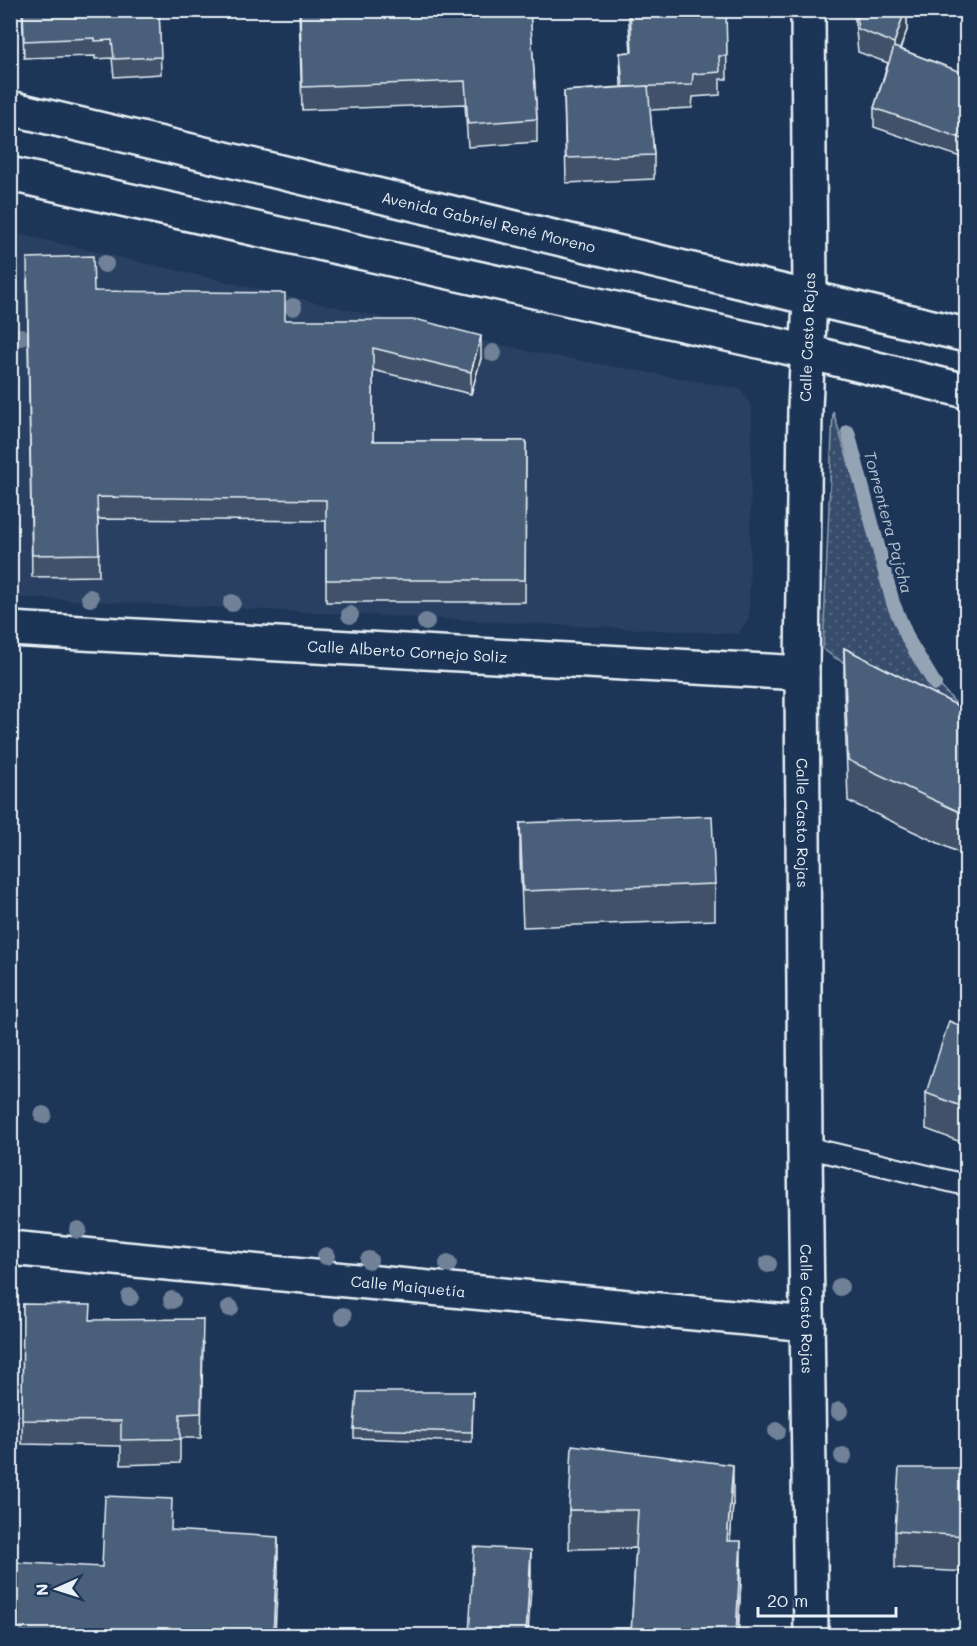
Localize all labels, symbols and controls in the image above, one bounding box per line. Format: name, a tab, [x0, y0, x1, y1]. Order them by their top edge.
street label: Avenida Gabriel René Moreno	[380, 187, 598, 257]
street label: Calle Casto Rojas	[795, 272, 819, 402]
water label: Torrentera Pajcha	[860, 448, 918, 596]
street label: Calle Alberto Cornejo Soliz	[307, 636, 508, 667]
street label: Calle Casto Rojas	[793, 758, 813, 888]
street label: Calle Casto Rojas	[796, 1244, 818, 1374]
street label: Calle Maiquetía	[350, 1270, 467, 1301]
north arrow	[27, 1559, 87, 1619]
scale bar	[758, 1580, 896, 1618]
text: N	[31, 1583, 52, 1596]
text: 20 m	[767, 1588, 808, 1612]

